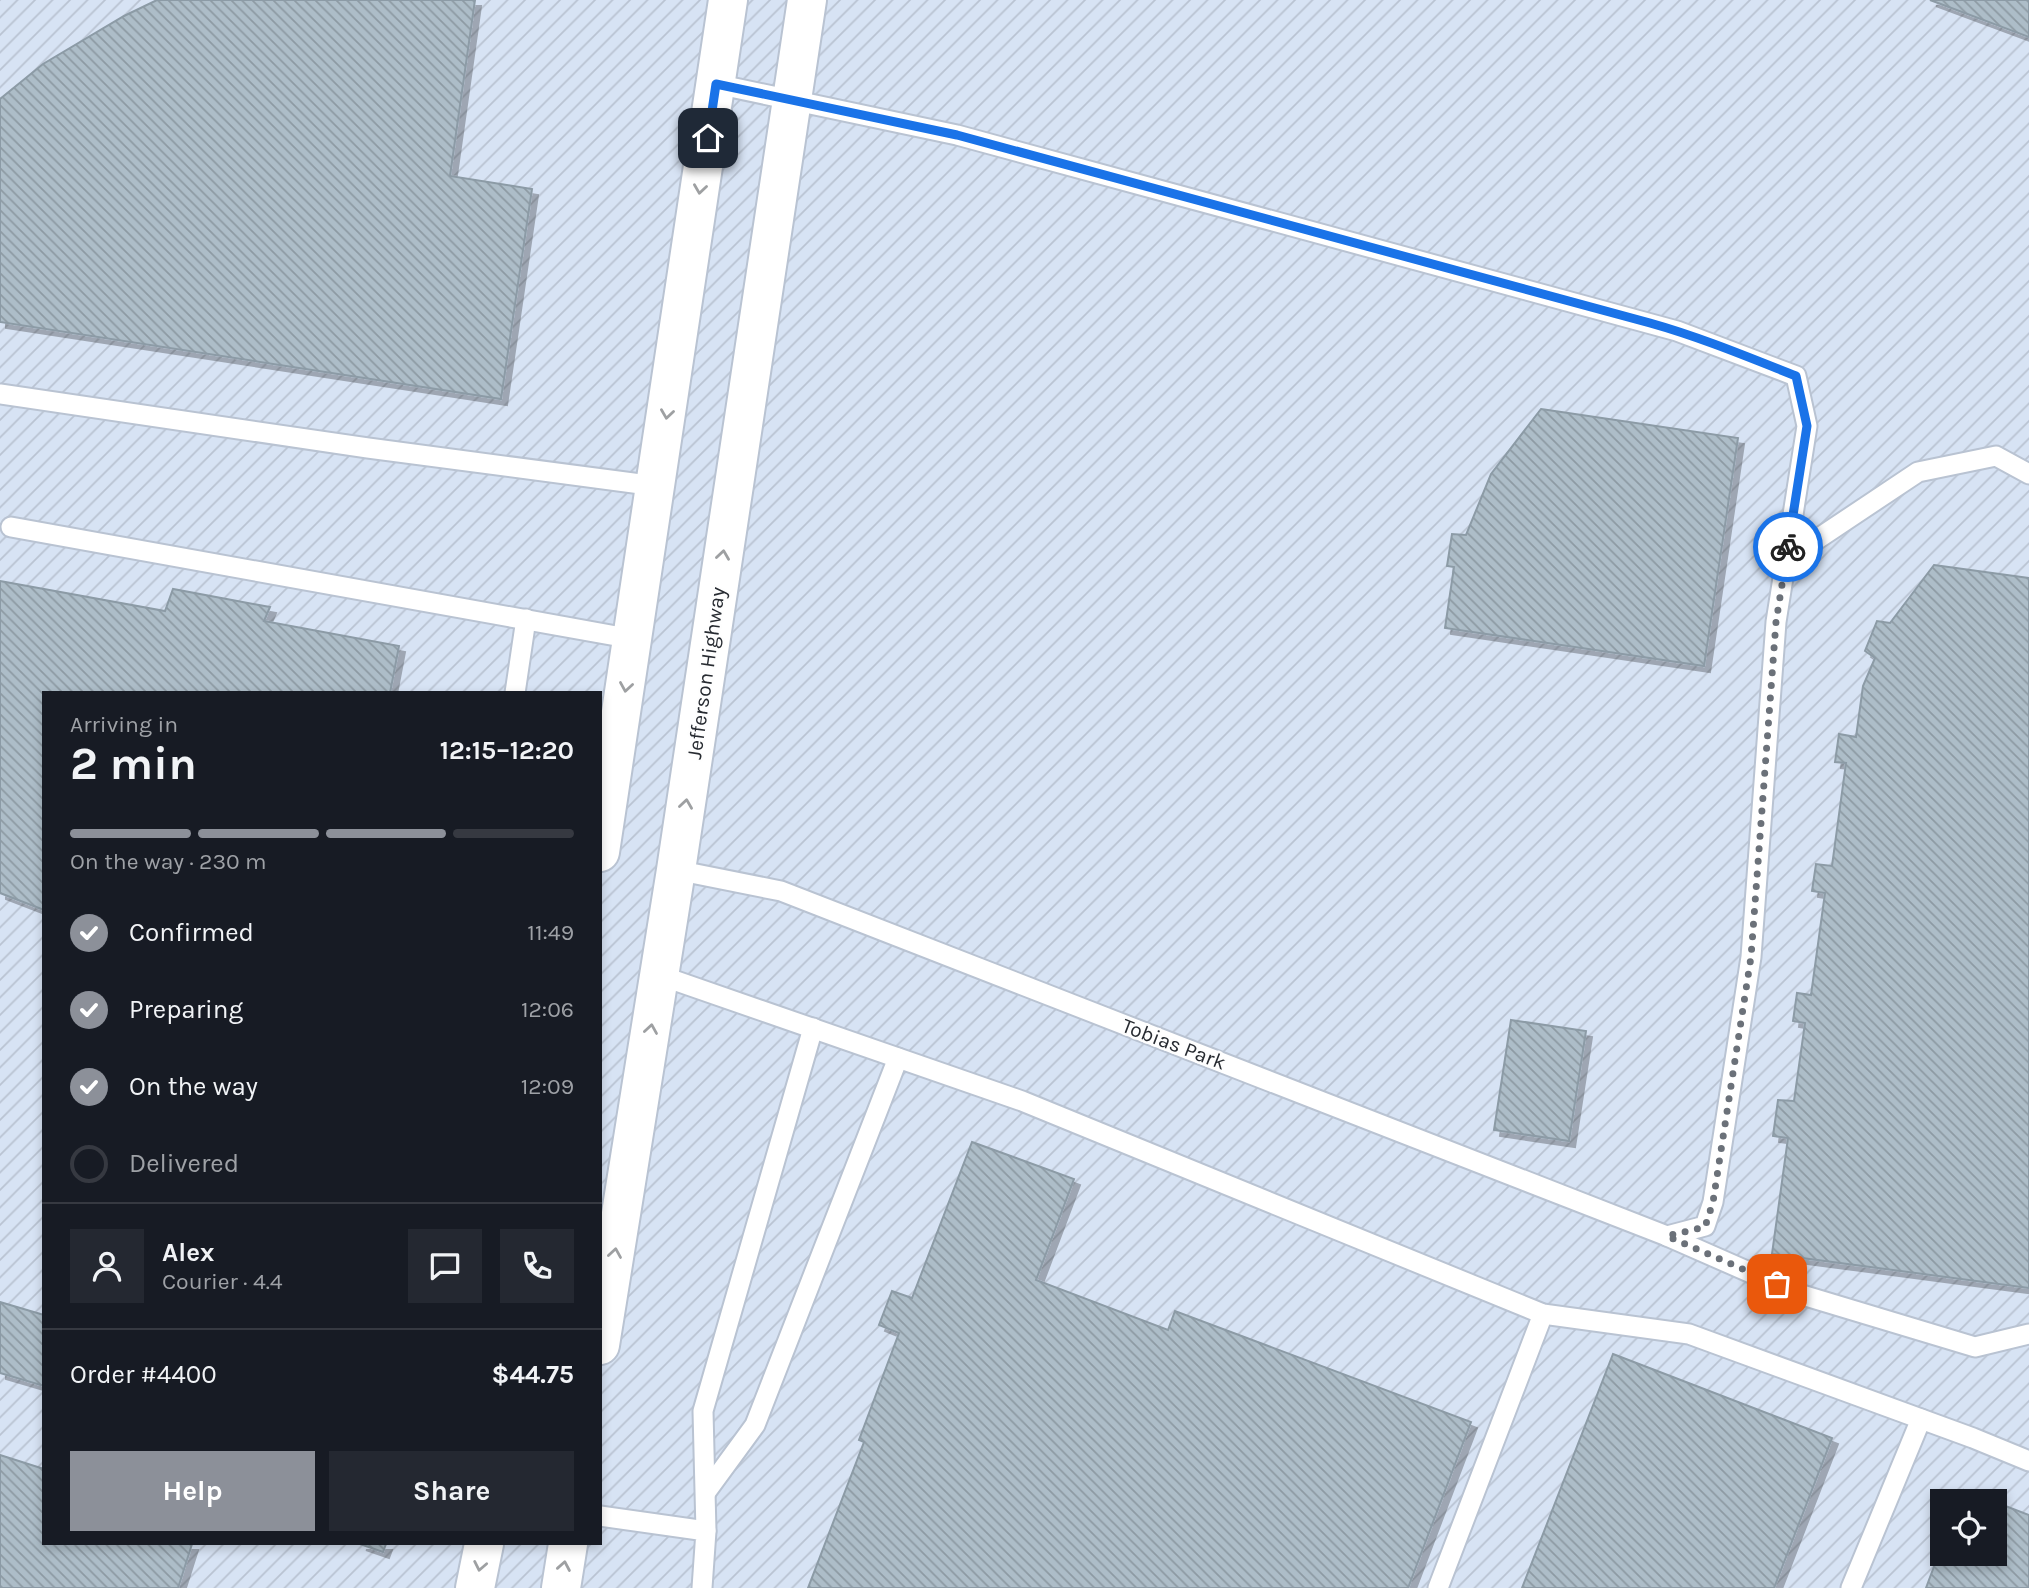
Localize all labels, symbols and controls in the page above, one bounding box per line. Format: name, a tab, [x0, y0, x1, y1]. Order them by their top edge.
pin	[678, 108, 738, 168]
icon: home	[689, 119, 727, 157]
one-way arrow	[693, 183, 708, 195]
one-way arrow	[660, 408, 675, 420]
courier	[1753, 512, 1823, 582]
icon: bike	[1769, 528, 1807, 566]
one-way arrow	[715, 549, 730, 561]
street label: Jefferson Highway	[682, 585, 730, 761]
one-way arrow	[619, 681, 634, 693]
text: Arriving in	[70, 711, 178, 738]
text: 12:15–12:20	[440, 735, 574, 766]
text: 2 min	[70, 737, 197, 791]
one-way arrow	[678, 798, 693, 810]
text: On the way · 230 m	[70, 848, 267, 875]
icon: check	[70, 914, 108, 952]
text: Confirmed	[129, 917, 254, 948]
text: 11:49	[527, 919, 574, 946]
icon: check	[70, 991, 108, 1029]
text: Preparing	[129, 994, 243, 1025]
text: 12:06	[521, 996, 574, 1023]
street label: Tobias Park	[1119, 1013, 1229, 1075]
one-way arrow	[643, 1023, 658, 1035]
icon: check	[70, 1068, 108, 1106]
text: On the way	[129, 1071, 258, 1102]
text: 12:09	[521, 1073, 574, 1100]
text: Delivered	[129, 1148, 239, 1179]
button: person	[70, 1229, 144, 1303]
button: chat	[408, 1229, 482, 1303]
button: phone	[500, 1229, 574, 1303]
text: Alex	[162, 1237, 214, 1268]
one-way arrow	[607, 1248, 622, 1259]
pin	[1747, 1254, 1807, 1314]
icon: bag	[1758, 1265, 1796, 1303]
text: Courier · 4.4	[162, 1268, 283, 1295]
text: Order #4400	[70, 1359, 217, 1390]
text: $44.75	[491, 1359, 574, 1390]
button: Help	[70, 1451, 315, 1531]
button: Share	[329, 1451, 574, 1531]
map controls	[1930, 1489, 2007, 1566]
button: locate	[1930, 1489, 2007, 1566]
one-way arrow	[473, 1560, 488, 1572]
one-way arrow	[556, 1560, 571, 1572]

